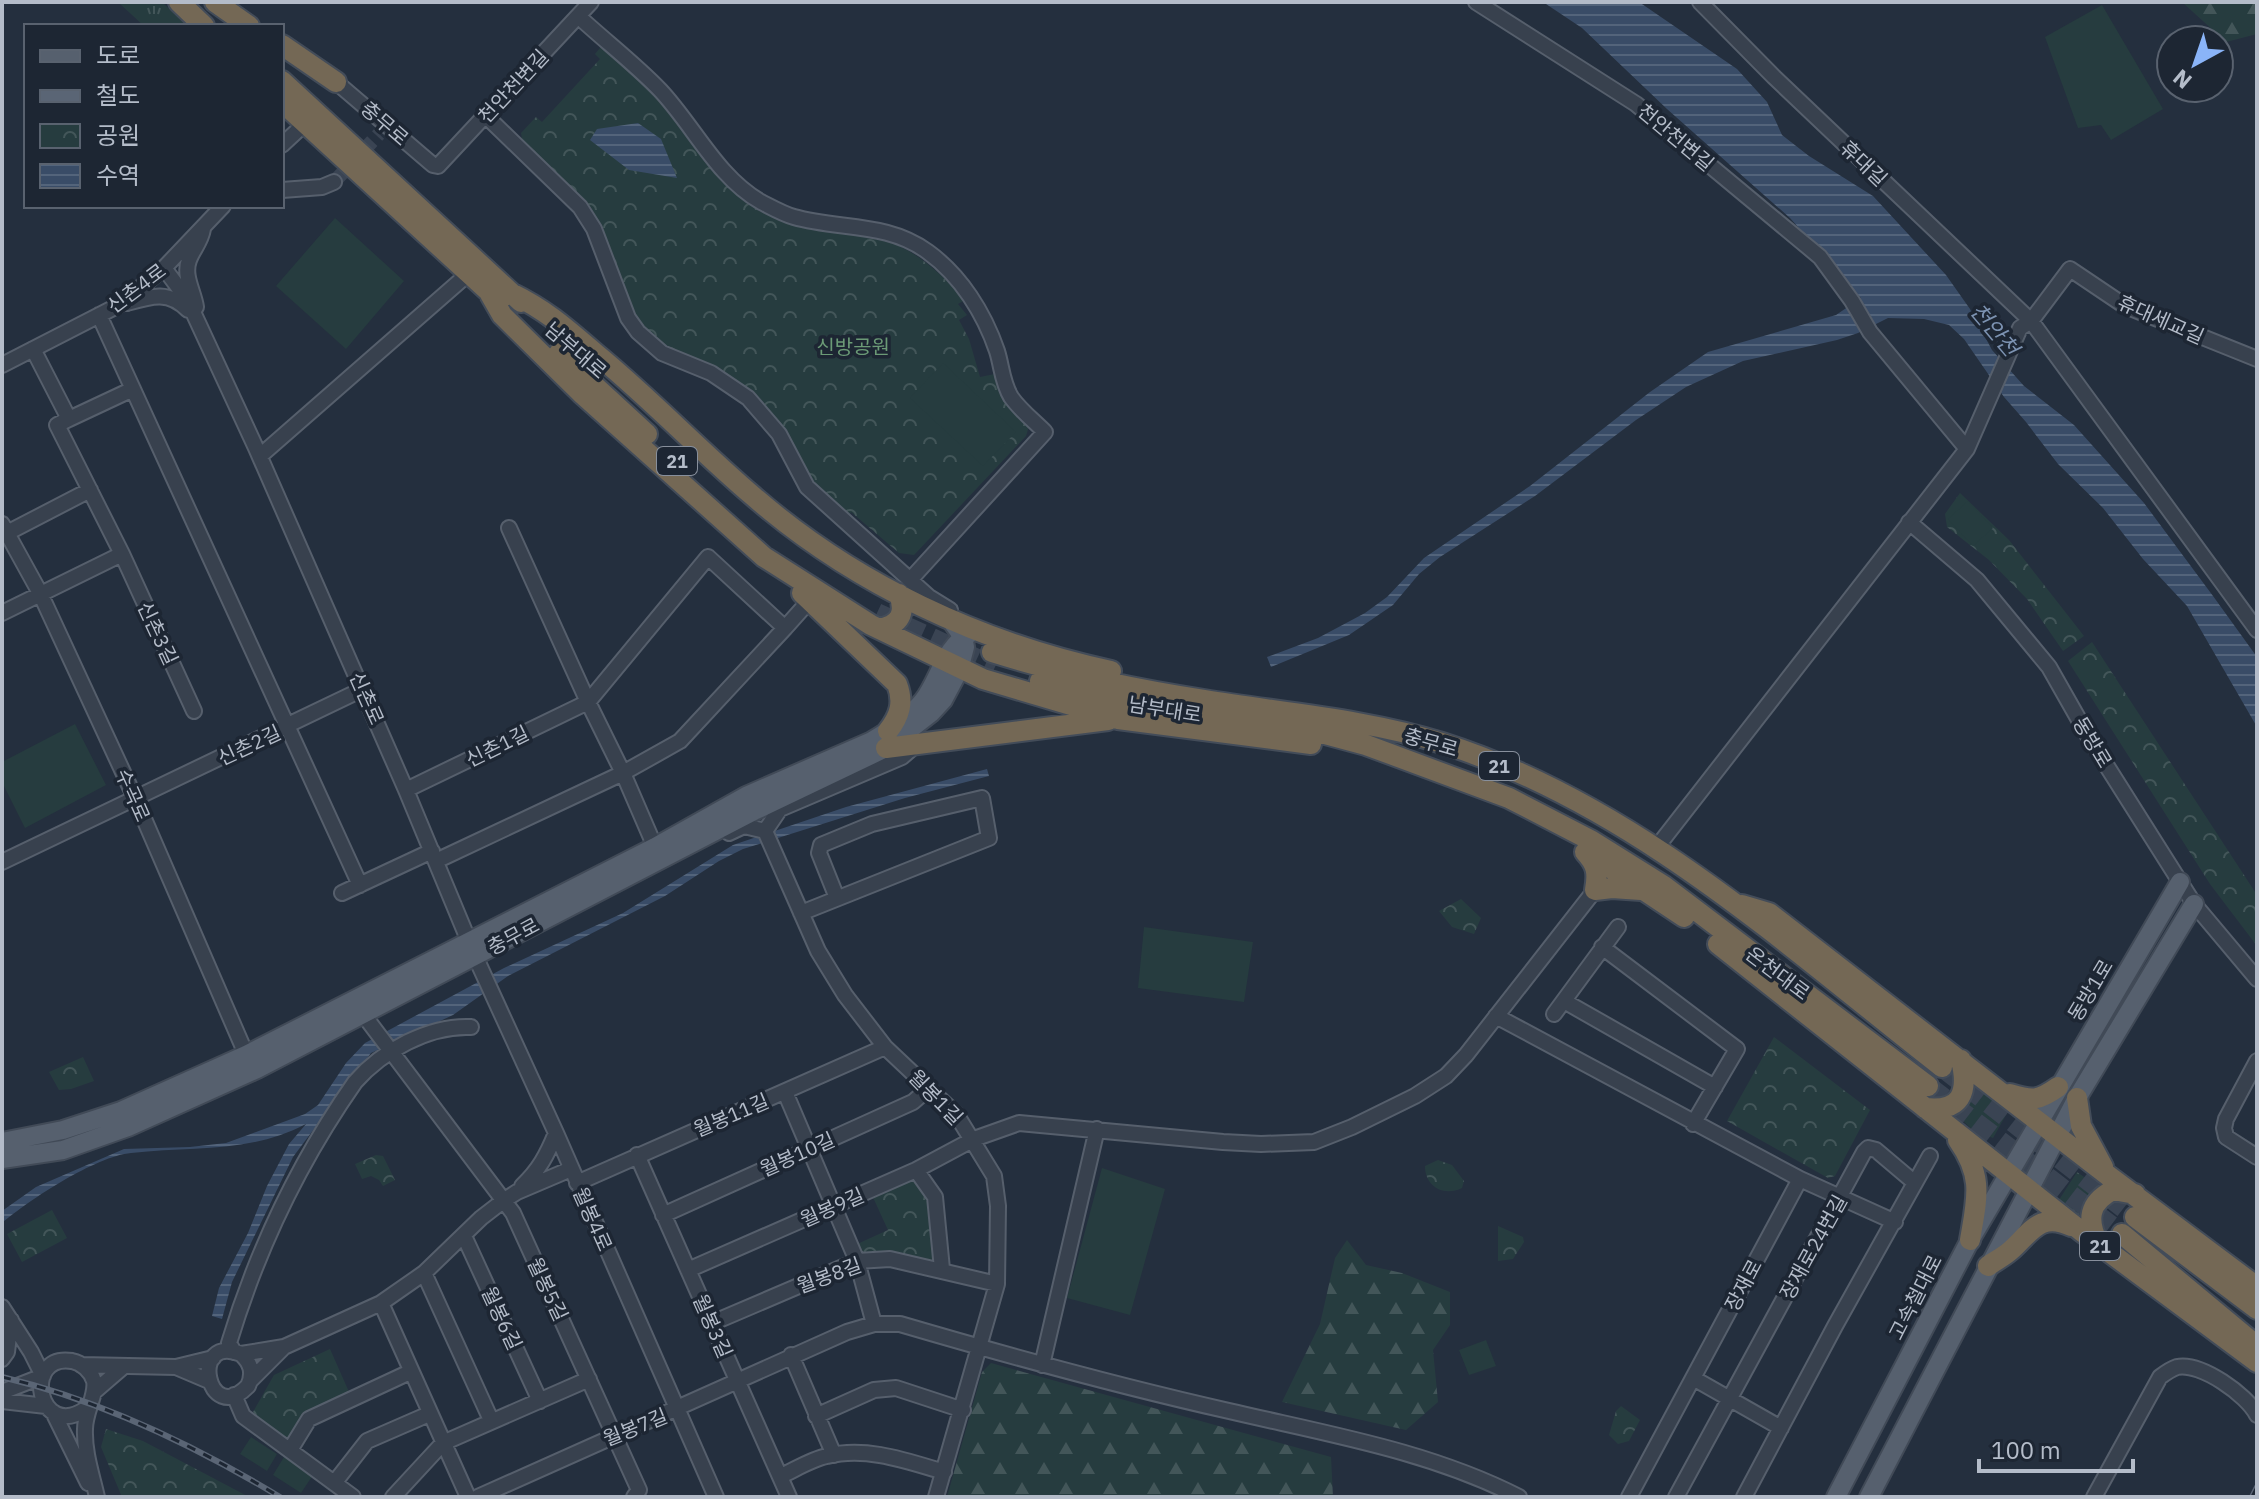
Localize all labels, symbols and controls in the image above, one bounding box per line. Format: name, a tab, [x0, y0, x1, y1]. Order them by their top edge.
legend	[24, 24, 284, 208]
north arrow	[2155, 24, 2235, 104]
text: 도로	[96, 39, 140, 71]
street label: 천안천변길	[472, 43, 554, 129]
text: N	[2166, 63, 2197, 96]
text: 철도	[96, 79, 140, 111]
street label: 충무로	[355, 95, 415, 151]
street label: 천안천변길	[1632, 97, 1720, 177]
text: 공원	[96, 119, 140, 151]
street label: 휴대길	[1835, 134, 1893, 192]
text: 수역	[96, 159, 140, 191]
street label: 신촌4로	[101, 257, 171, 319]
street label: 휴대세교길	[2113, 288, 2209, 350]
water label: 천안천	[1964, 296, 2027, 364]
street label: 남부대로	[539, 316, 613, 384]
park label: 신방공원	[816, 333, 890, 360]
road number: 21	[657, 447, 697, 475]
street label: 신촌3길	[132, 597, 184, 669]
street label: 신촌로	[343, 667, 391, 729]
street label: 남부대로	[1127, 690, 1203, 728]
street label: 동방로	[2067, 711, 2119, 773]
street label: 신촌2길	[213, 719, 285, 771]
street label: 신촌1길	[461, 719, 533, 773]
street label: 충무로	[1401, 721, 1461, 763]
road number: 21	[1479, 752, 1519, 780]
street label: 수곡로	[109, 764, 157, 826]
street label: 충무로	[482, 911, 544, 961]
street label: 온천대로	[1740, 940, 1816, 1006]
street label: 동방1로	[2061, 954, 2119, 1026]
street label: 월봉1길	[903, 1063, 969, 1131]
street label: 월봉11길	[689, 1087, 773, 1143]
street label: 월봉10길	[755, 1126, 839, 1182]
street label: 월봉9길	[796, 1181, 868, 1233]
street label: 월봉4로	[567, 1183, 619, 1255]
street label: 장재로24번길	[1773, 1190, 1853, 1304]
road number: 21	[2080, 1232, 2120, 1260]
street label: 고속철대로	[1882, 1250, 1948, 1344]
street label: 월봉8길	[793, 1251, 865, 1299]
street label: 월봉5길	[522, 1253, 574, 1325]
street label: 장재로	[1718, 1254, 1768, 1316]
street label: 월봉6길	[476, 1282, 528, 1354]
street label: 월봉3길	[687, 1290, 739, 1362]
street label: 월봉7길	[599, 1402, 671, 1452]
scale bar	[1979, 1423, 2133, 1473]
text: 100 m	[1991, 1434, 2061, 1466]

